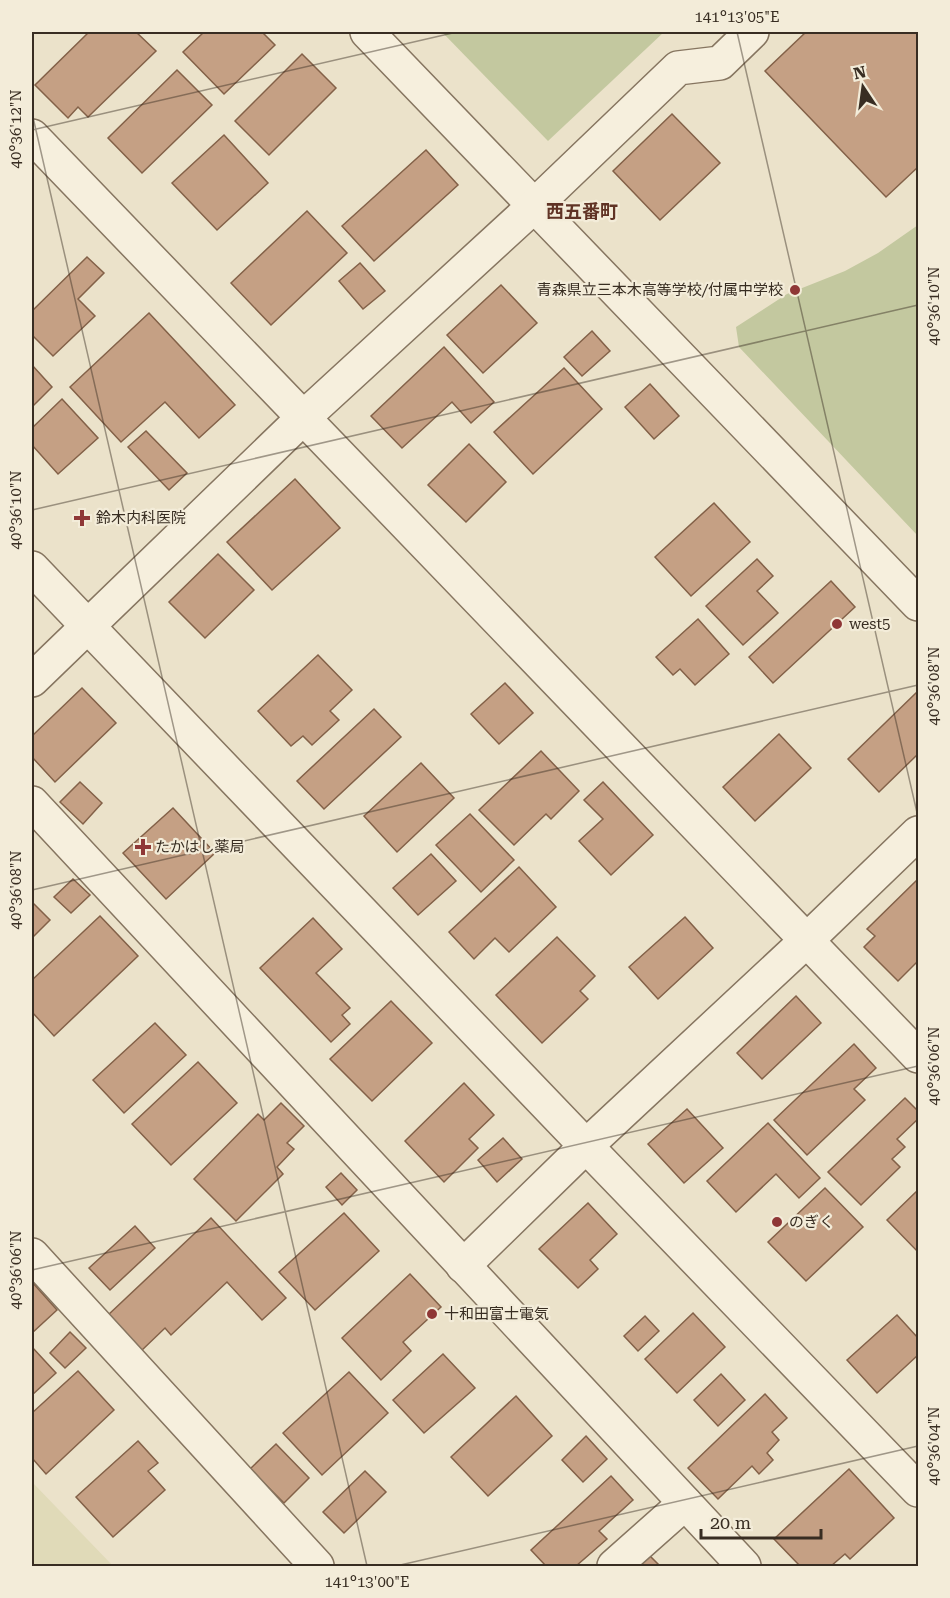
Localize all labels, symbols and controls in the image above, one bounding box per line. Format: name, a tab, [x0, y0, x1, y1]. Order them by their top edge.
text: 141°13'05"E	[694, 8, 780, 26]
north arrow	[833, 57, 893, 117]
text: N	[852, 62, 868, 84]
text: 40°36'12"N	[7, 89, 25, 169]
district label: 西五番町	[546, 201, 618, 222]
text: 40°36'10"N	[925, 266, 943, 346]
place label: 青森県立三本木高等学校/付属中学校	[537, 281, 783, 299]
marker: 青森県立三本木高等学校/付属中学校	[788, 283, 802, 297]
text: 40°36'10"N	[7, 470, 25, 550]
marker: 鈴木内科医院	[73, 509, 91, 527]
place label: 鈴木内科医院	[96, 509, 186, 527]
place label: west5	[849, 615, 890, 633]
marker: west5	[830, 617, 844, 631]
text: 40°36'08"N	[925, 646, 943, 726]
place label: たかはし薬局	[155, 838, 244, 856]
marker: たかはし薬局	[136, 840, 150, 854]
text: 40°36'08"N	[7, 850, 25, 930]
text: 40°36'06"N	[925, 1026, 943, 1106]
place label: のぎく	[789, 1213, 834, 1231]
marker: のぎく	[770, 1215, 784, 1229]
text: 40°36'06"N	[7, 1230, 25, 1310]
place label: 十和田富士電気	[444, 1305, 549, 1323]
marker: 十和田富士電気	[425, 1307, 439, 1321]
text: 40°36'04"N	[925, 1406, 943, 1486]
scale bar	[701, 1502, 821, 1540]
text: 20 m	[710, 1512, 751, 1533]
text: 141°13'00"E	[324, 1573, 410, 1591]

